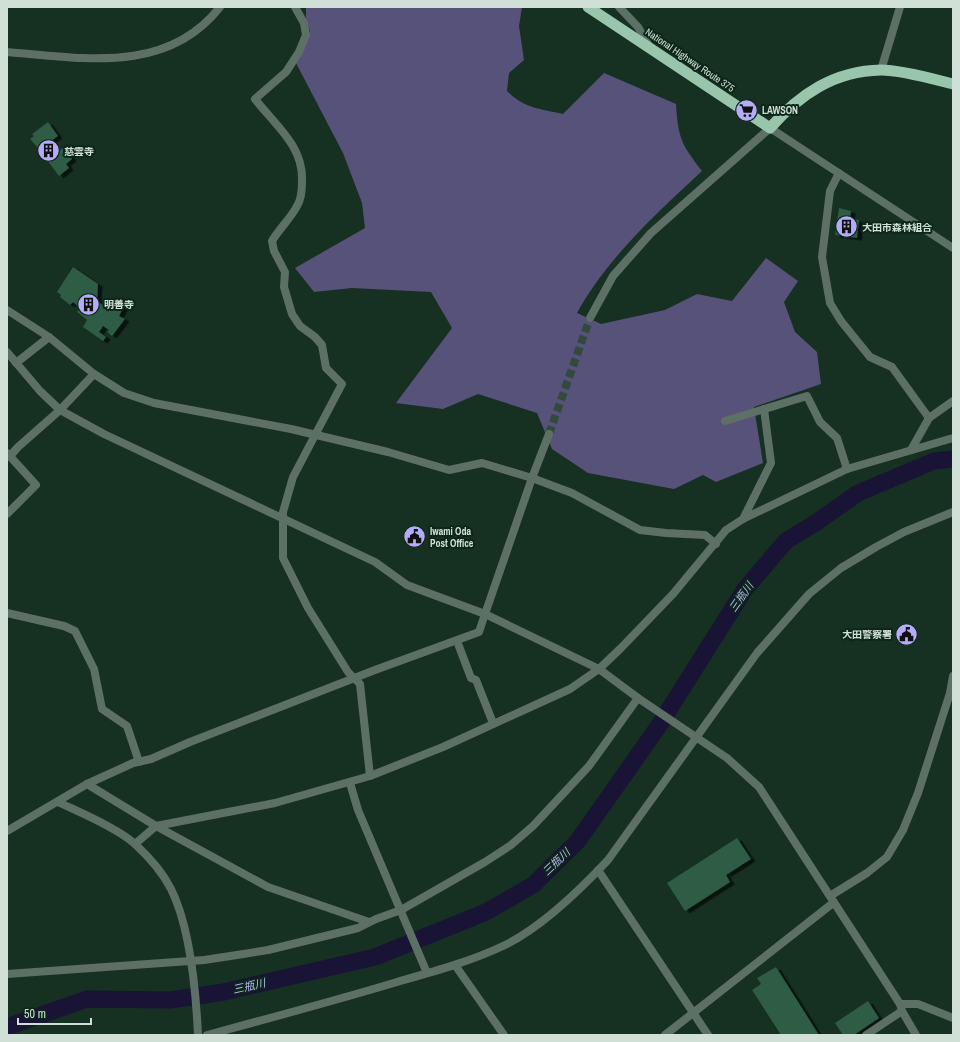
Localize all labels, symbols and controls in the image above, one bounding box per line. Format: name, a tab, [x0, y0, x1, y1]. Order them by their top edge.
street label: National Highway Route 375	[643, 25, 737, 95]
supermarket icon: LAWSON	[733, 97, 759, 123]
place label: LAWSON	[762, 104, 798, 117]
building icon: 慈雲寺	[36, 138, 62, 164]
place label: 慈雲寺	[64, 145, 94, 158]
building icon: 大田市森林組合	[834, 214, 860, 240]
place label: 大田市森林組合	[862, 221, 932, 234]
building icon: 明善寺	[75, 291, 101, 317]
place label: 明善寺	[104, 298, 134, 311]
public building icon: Iwami Oda Post Office	[402, 524, 428, 550]
place label: Iwami Oda Post Office	[430, 525, 474, 550]
water label: 三瓶川	[726, 579, 757, 615]
public building icon: 大田警察署	[894, 621, 920, 647]
place label: 大田警察署	[842, 628, 892, 641]
water label: 三瓶川	[539, 845, 573, 878]
water label: 三瓶川	[231, 975, 268, 997]
scale bar	[18, 1000, 91, 1026]
text: 50 m	[24, 1006, 46, 1022]

